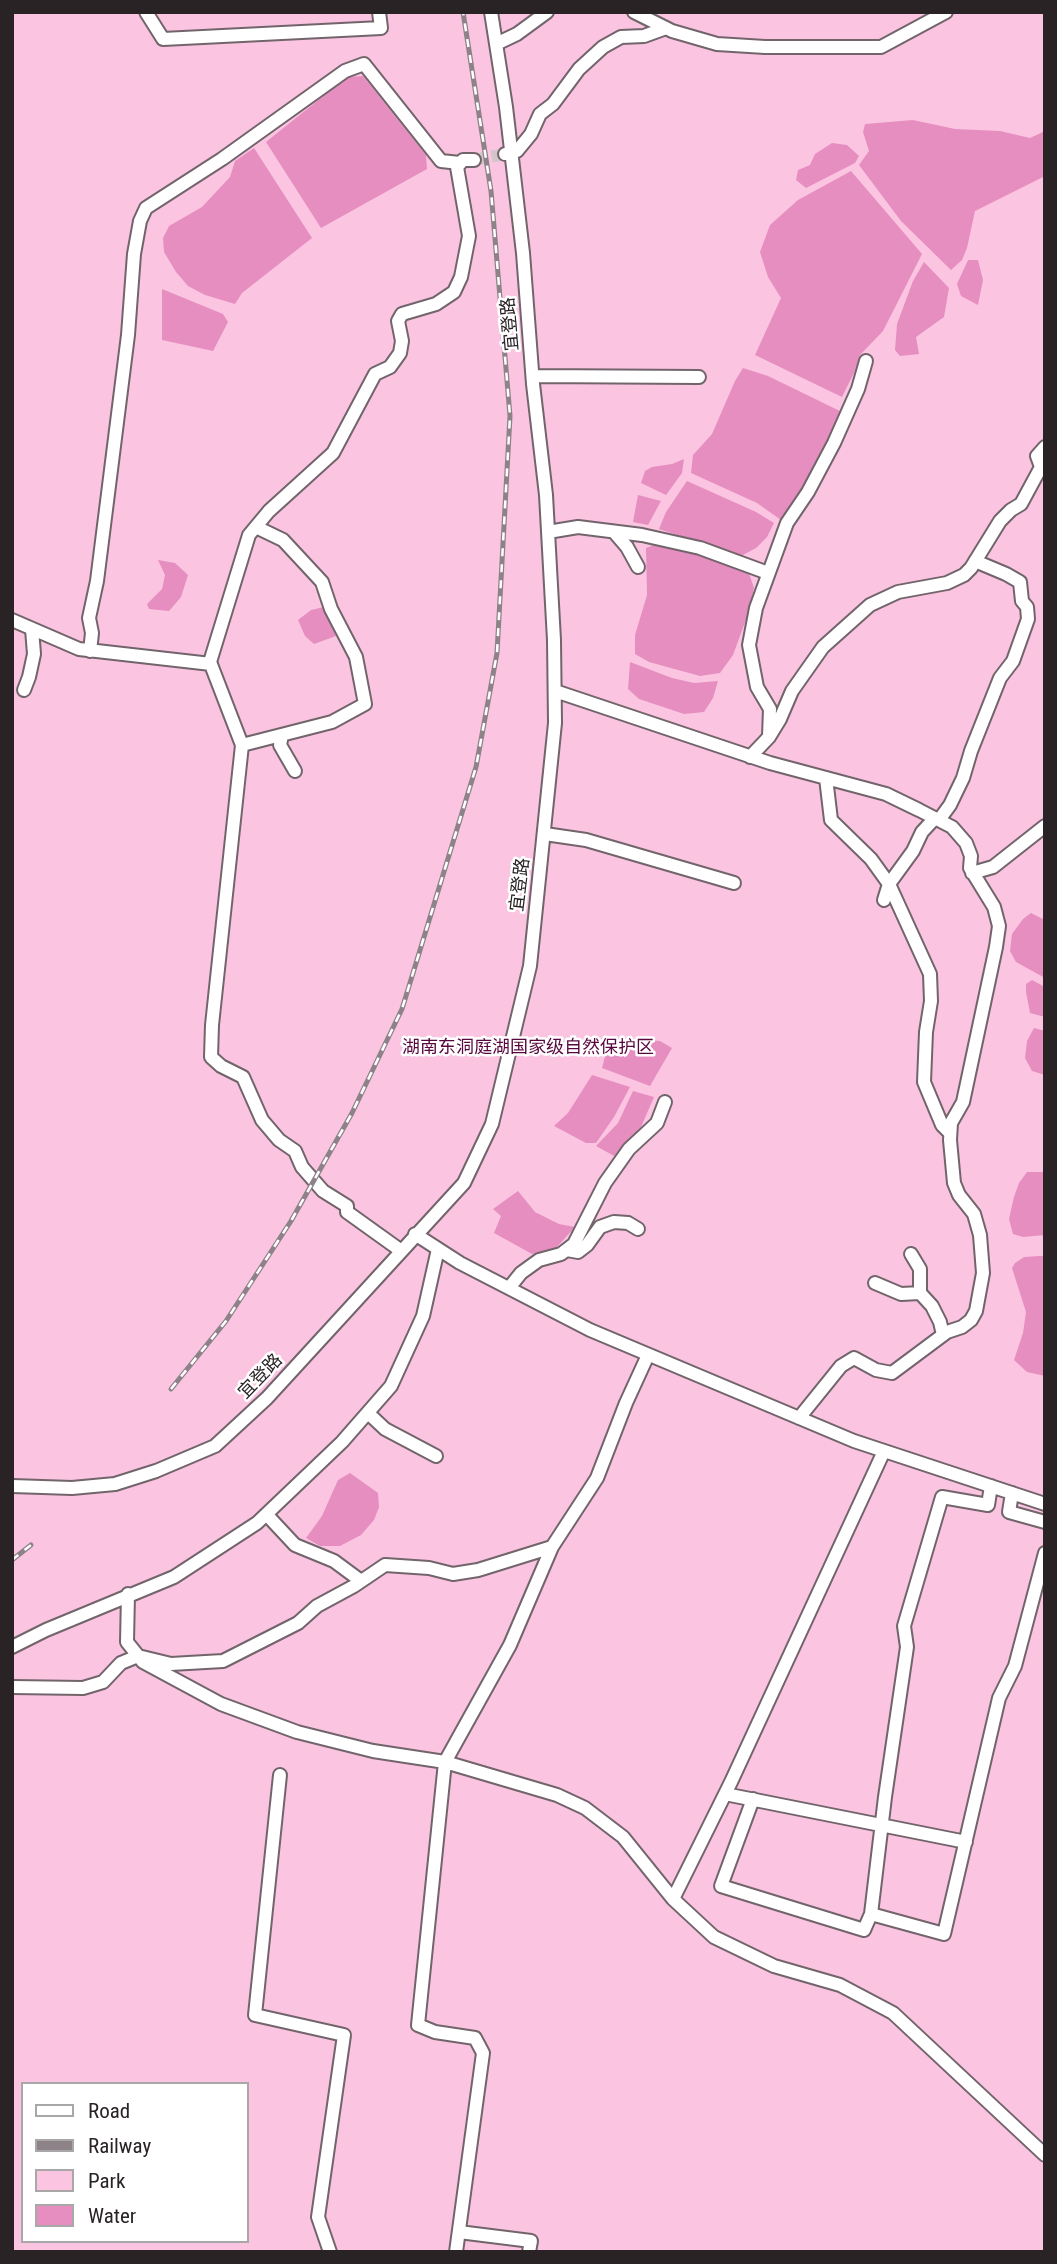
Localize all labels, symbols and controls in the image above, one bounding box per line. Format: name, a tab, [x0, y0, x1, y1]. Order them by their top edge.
street label: 宜登路	[498, 296, 524, 352]
street label: 宜登路	[507, 857, 535, 913]
park label: 湖南东洞庭湖国家级自然保护区	[402, 1037, 654, 1059]
street label: 宜登路	[234, 1350, 288, 1404]
legend	[21, 2082, 248, 2243]
text: Road	[88, 2099, 130, 2123]
text: Railway	[88, 2134, 151, 2158]
text: Park	[88, 2169, 125, 2193]
text: Water	[88, 2204, 136, 2228]

